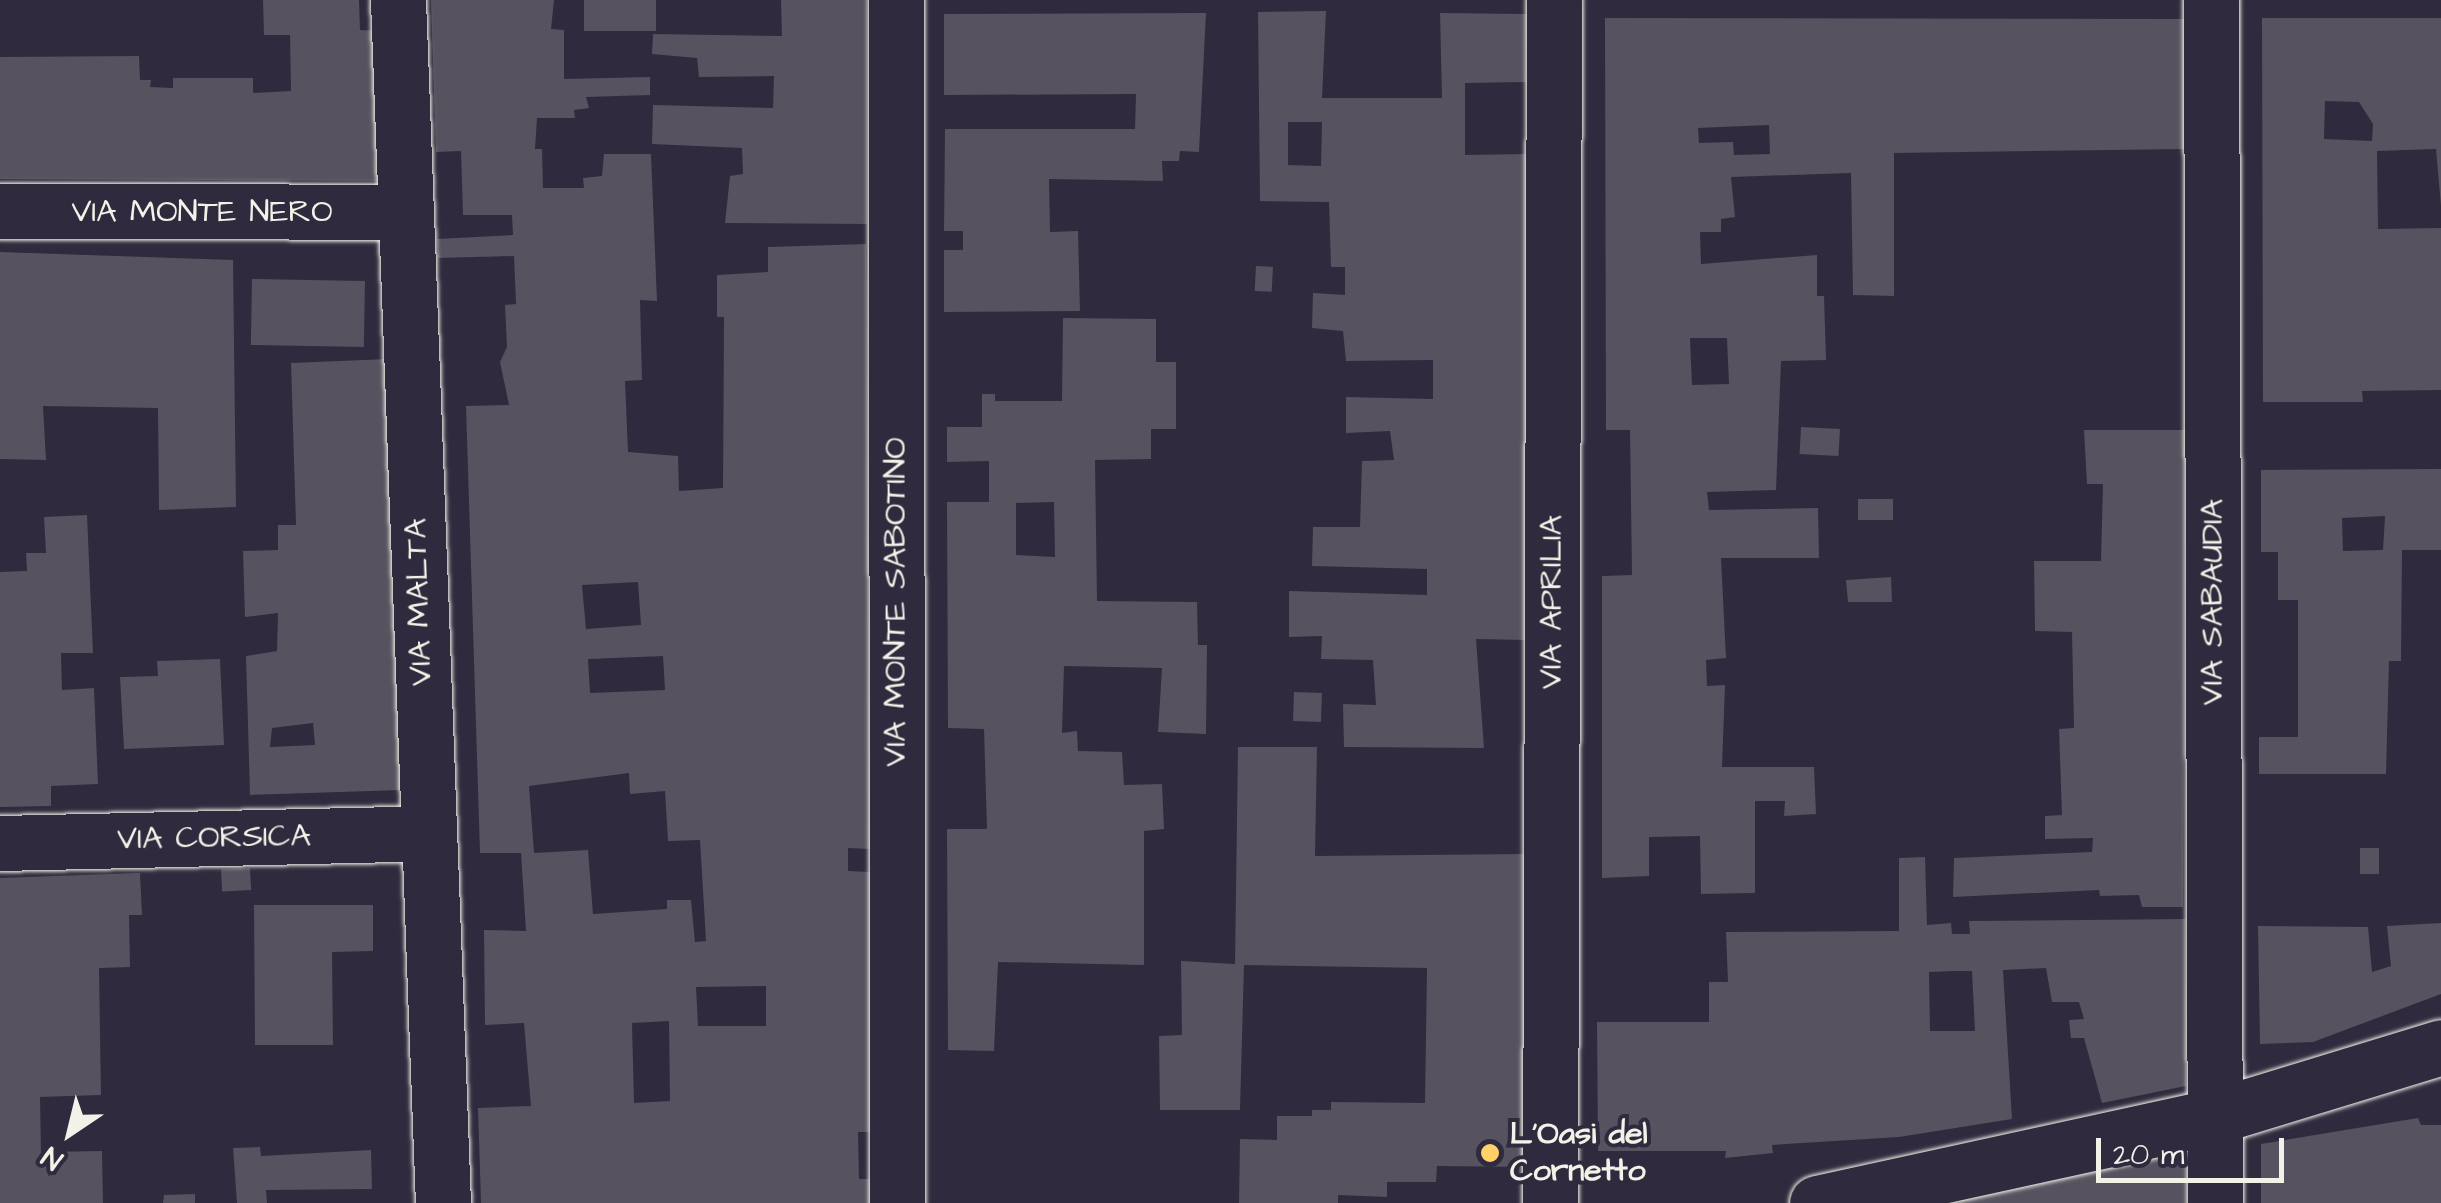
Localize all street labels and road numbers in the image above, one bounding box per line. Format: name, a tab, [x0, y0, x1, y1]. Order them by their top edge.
street label: VIA MONTE NERO	[71, 193, 333, 231]
street label: VIA MONTE SABOTINO	[877, 437, 915, 767]
street label: VIA SABAUDIA	[2194, 499, 2232, 705]
street label: VIA APRILIA	[1533, 515, 1571, 689]
street label: VIA MALTA	[397, 517, 441, 687]
street label: VIA CORSICA	[117, 817, 311, 859]

